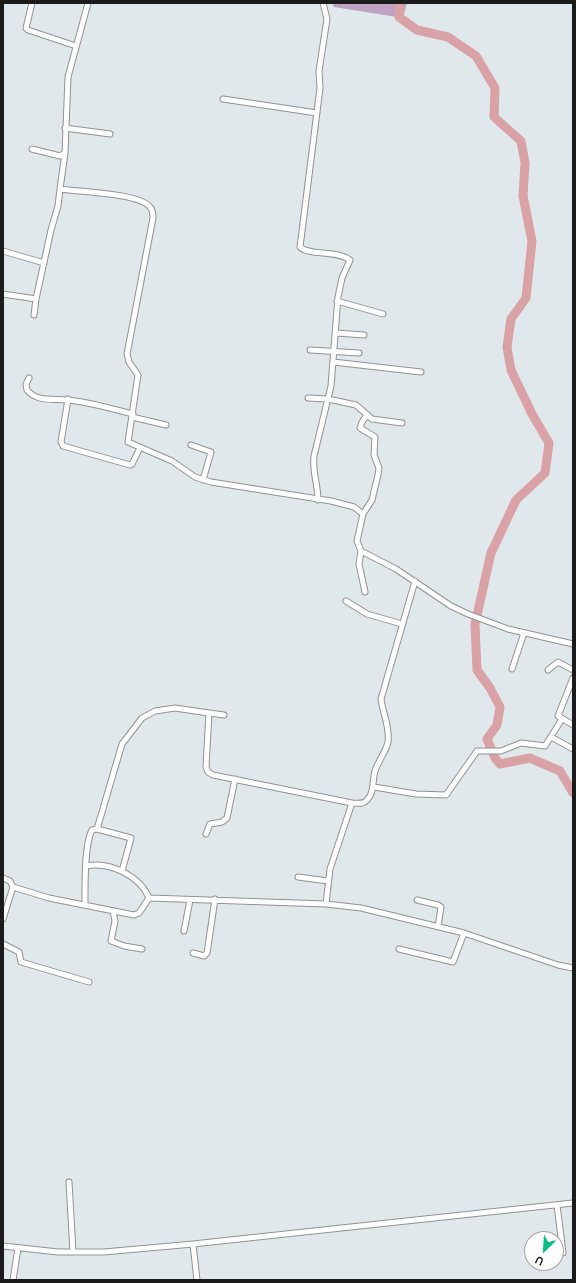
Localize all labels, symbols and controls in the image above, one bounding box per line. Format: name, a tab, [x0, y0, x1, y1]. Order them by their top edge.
north arrow	[524, 1231, 564, 1271]
text: U	[533, 1253, 546, 1269]

